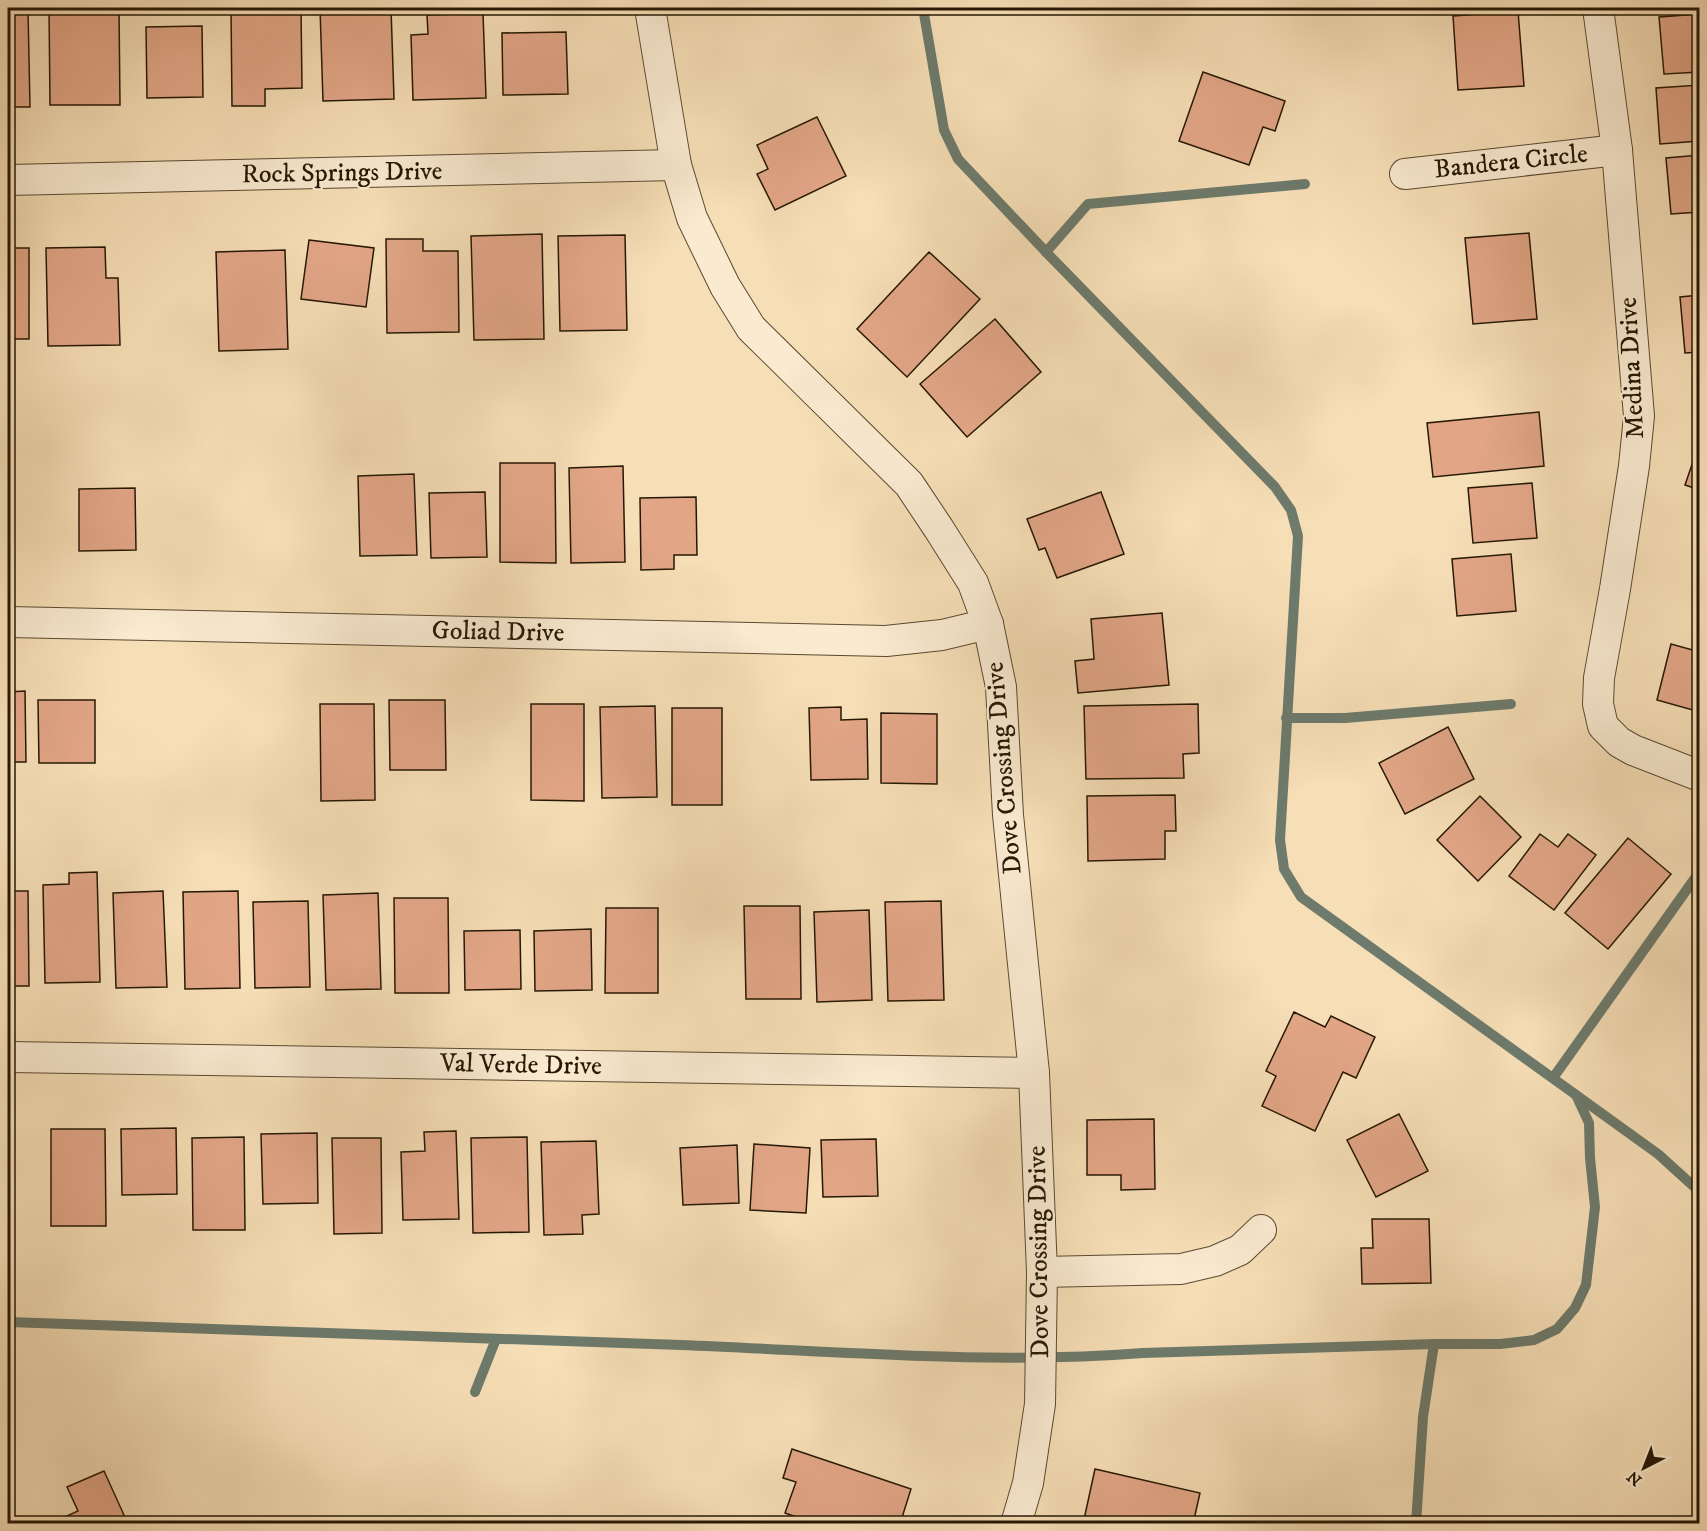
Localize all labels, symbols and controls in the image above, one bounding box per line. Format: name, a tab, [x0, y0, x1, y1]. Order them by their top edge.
street label: Bandera Circle	[1433, 138, 1589, 186]
street label: Rock Springs Drive	[241, 155, 443, 191]
street label: Medina Drive	[1612, 296, 1652, 440]
street label: Goliad Drive	[431, 614, 565, 650]
street label: Dove Crossing Drive	[978, 660, 1030, 876]
street label: Val Verde Drive	[439, 1047, 602, 1083]
street label: Dove Crossing Drive	[1021, 1145, 1057, 1359]
north arrow	[1614, 1438, 1674, 1498]
text: N	[1623, 1467, 1646, 1490]

